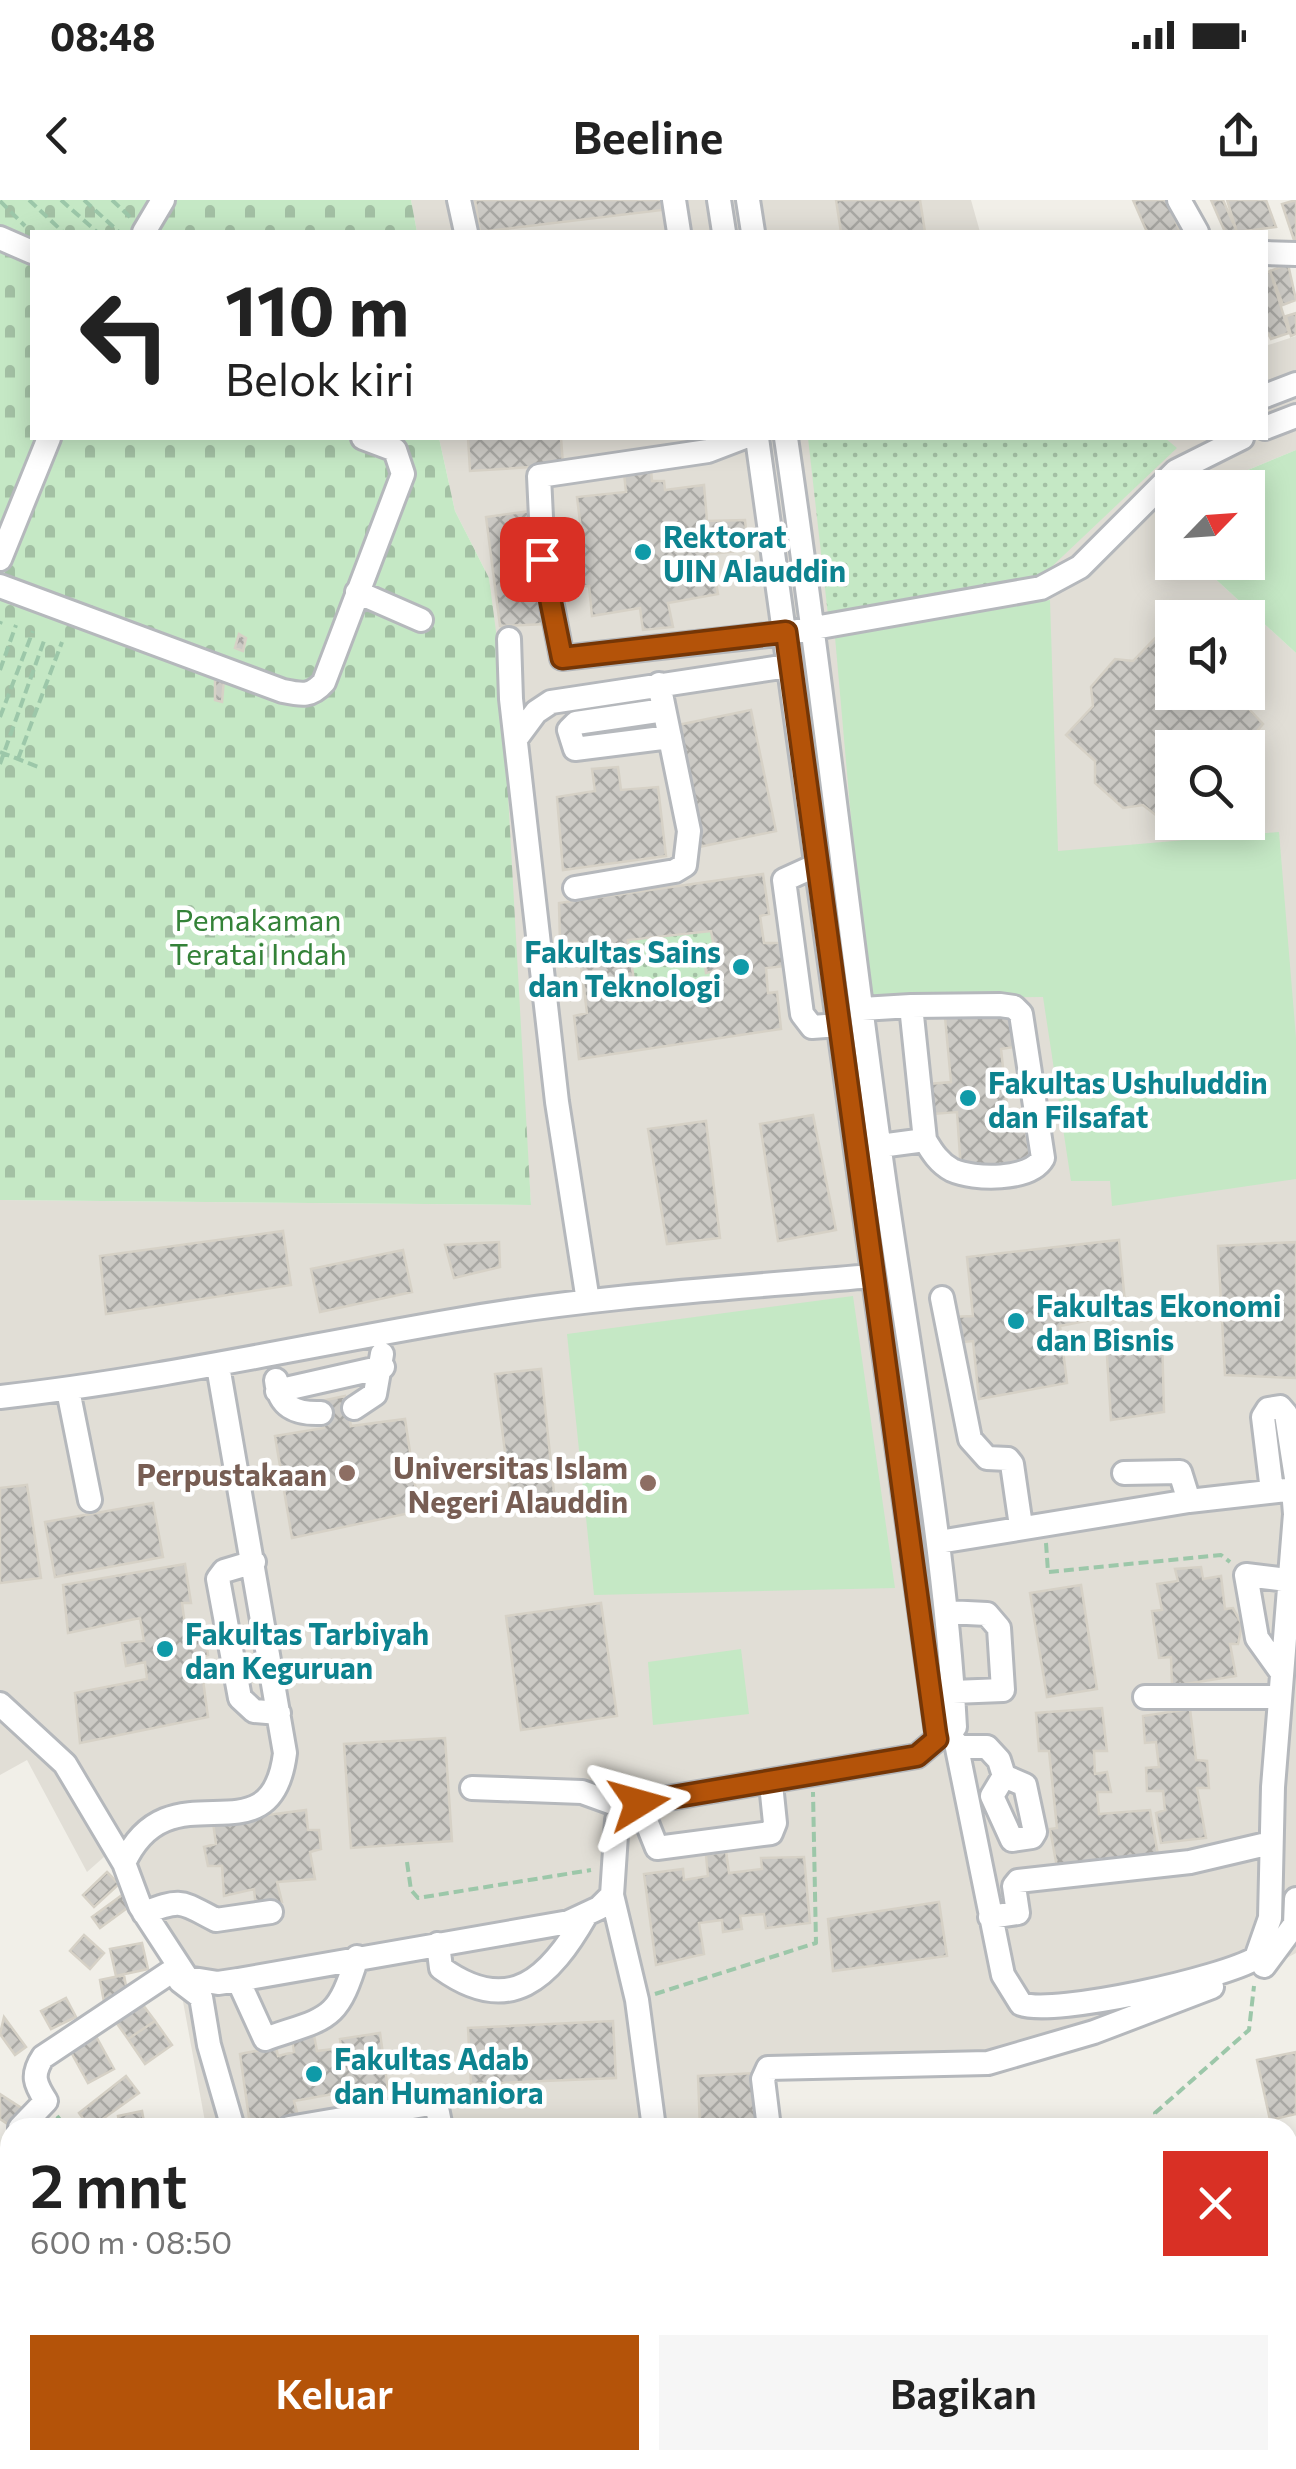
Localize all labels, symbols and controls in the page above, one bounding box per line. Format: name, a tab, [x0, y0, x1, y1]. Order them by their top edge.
text: 08:48	[50, 12, 156, 59]
icon: back	[30, 108, 85, 163]
text: Beeline	[573, 108, 723, 163]
icon: share	[1211, 108, 1266, 163]
text: 110 m	[225, 265, 409, 350]
icon: left	[60, 270, 190, 400]
text: Belok kiri	[225, 350, 415, 405]
north arrow	[1155, 470, 1265, 580]
map controls	[1155, 470, 1265, 840]
pin	[500, 517, 585, 602]
place label: Rektorat UIN Alauddin	[663, 517, 846, 588]
icon: arrive	[515, 532, 570, 587]
marker: Rektorat UIN Alauddin	[632, 541, 654, 563]
button: sound	[1155, 600, 1265, 710]
button: search	[1155, 730, 1265, 840]
park label: Pemakaman Teratai Indah	[169, 900, 347, 971]
place label: Fakultas Sains dan Teknologi	[524, 932, 721, 1003]
marker: Fakultas Sains dan Teknologi	[730, 956, 752, 978]
place label: Fakultas Ushuluddin dan Filsafat	[988, 1063, 1268, 1134]
marker: Fakultas Ushuluddin dan Filsafat	[957, 1087, 979, 1109]
place label: Fakultas Ekonomi dan Bisnis	[1036, 1286, 1281, 1357]
marker: Fakultas Ekonomi dan Bisnis	[1005, 1310, 1027, 1332]
place label: Universitas Islam Negeri Alauddin	[393, 1448, 628, 1519]
place label: Perpustakaan	[136, 1455, 327, 1492]
marker: Perpustakaan	[336, 1462, 358, 1484]
marker: Universitas Islam Negeri Alauddin	[637, 1472, 659, 1494]
place label: Fakultas Tarbiyah dan Keguruan	[185, 1614, 429, 1685]
marker: Fakultas Tarbiyah dan Keguruan	[154, 1638, 176, 1660]
position arrow	[587, 1751, 691, 1855]
place label: Fakultas Adab dan Humaniora	[334, 2039, 544, 2110]
marker: Fakultas Adab dan Humaniora	[303, 2063, 325, 2085]
text: 2 mnt	[30, 2147, 187, 2220]
button: close	[1163, 2151, 1268, 2256]
text: 600 m · 08:50	[30, 2221, 232, 2261]
button: Keluar	[30, 2335, 639, 2450]
button: Bagikan	[659, 2335, 1268, 2450]

